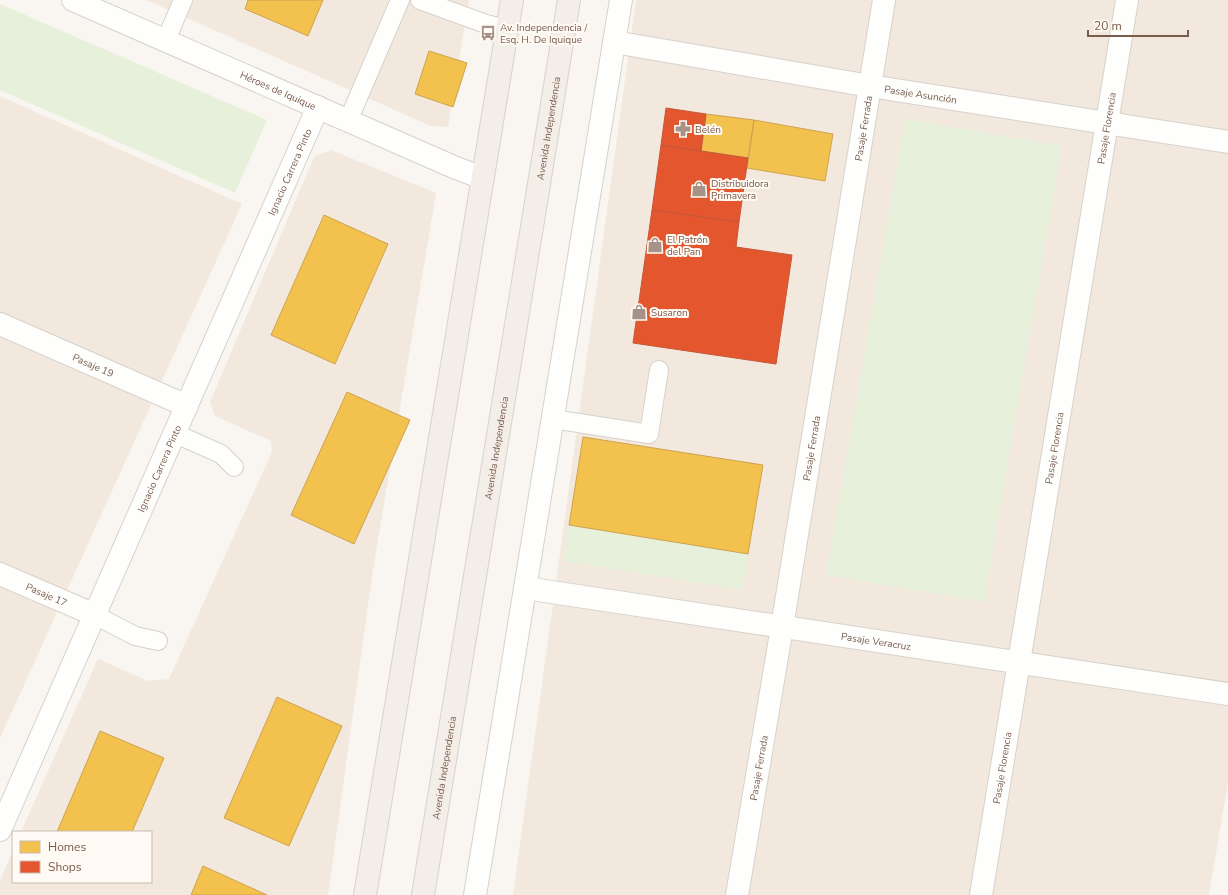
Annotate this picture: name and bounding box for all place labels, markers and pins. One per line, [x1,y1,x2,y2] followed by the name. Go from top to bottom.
[500,21,588,47] place label: Av. Independencia / Esq. H. De Iquique
[479,24,497,42] bus stop icon: Av. Independencia / Esq. H. De Iquique
[674,120,692,138] pharmacy icon: Belén
[695,123,721,137] place label: Belén
[711,177,769,203] place label: Distribuidora Primavera
[690,180,708,198] shop icon: Distribuidora Primavera
[667,233,708,259] place label: El Patrón del Pan
[646,236,664,254] shop icon: El Patrón del Pan
[630,303,648,321] shop icon: Susaron
[651,306,688,320] place label: Susaron

